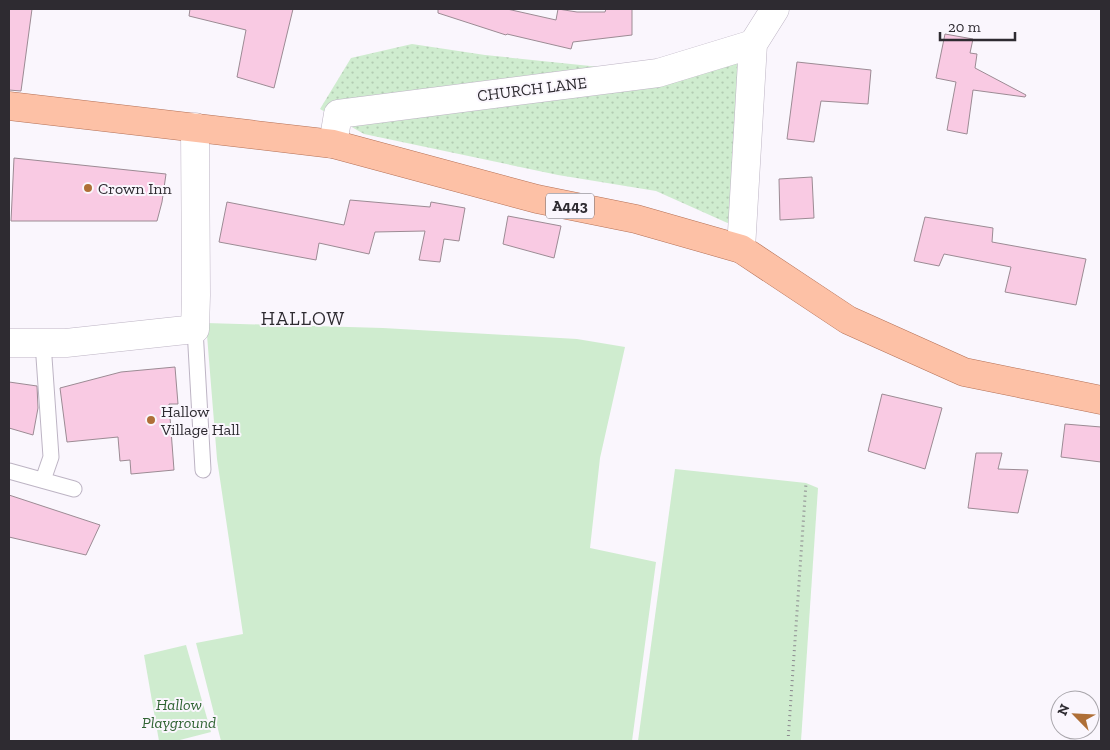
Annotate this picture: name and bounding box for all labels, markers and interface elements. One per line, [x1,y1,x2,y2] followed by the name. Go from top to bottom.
[940,10,1015,42] scale bar
[948,18,981,36] text: 20 m
[476,73,588,105] street label: CHURCH LANE
[98,179,172,198] place label: Crown Inn
[82,182,94,194] marker: Crown Inn
[546,194,594,218] road number: A443
[261,307,345,330] district label: HALLOW
[160,402,240,439] place label: Hallow Village Hall
[145,414,157,426] marker: Hallow Village Hall
[1050,690,1100,740] north arrow
[142,695,216,732] park label: Hallow Playground
[1054,701,1074,718] text: N

